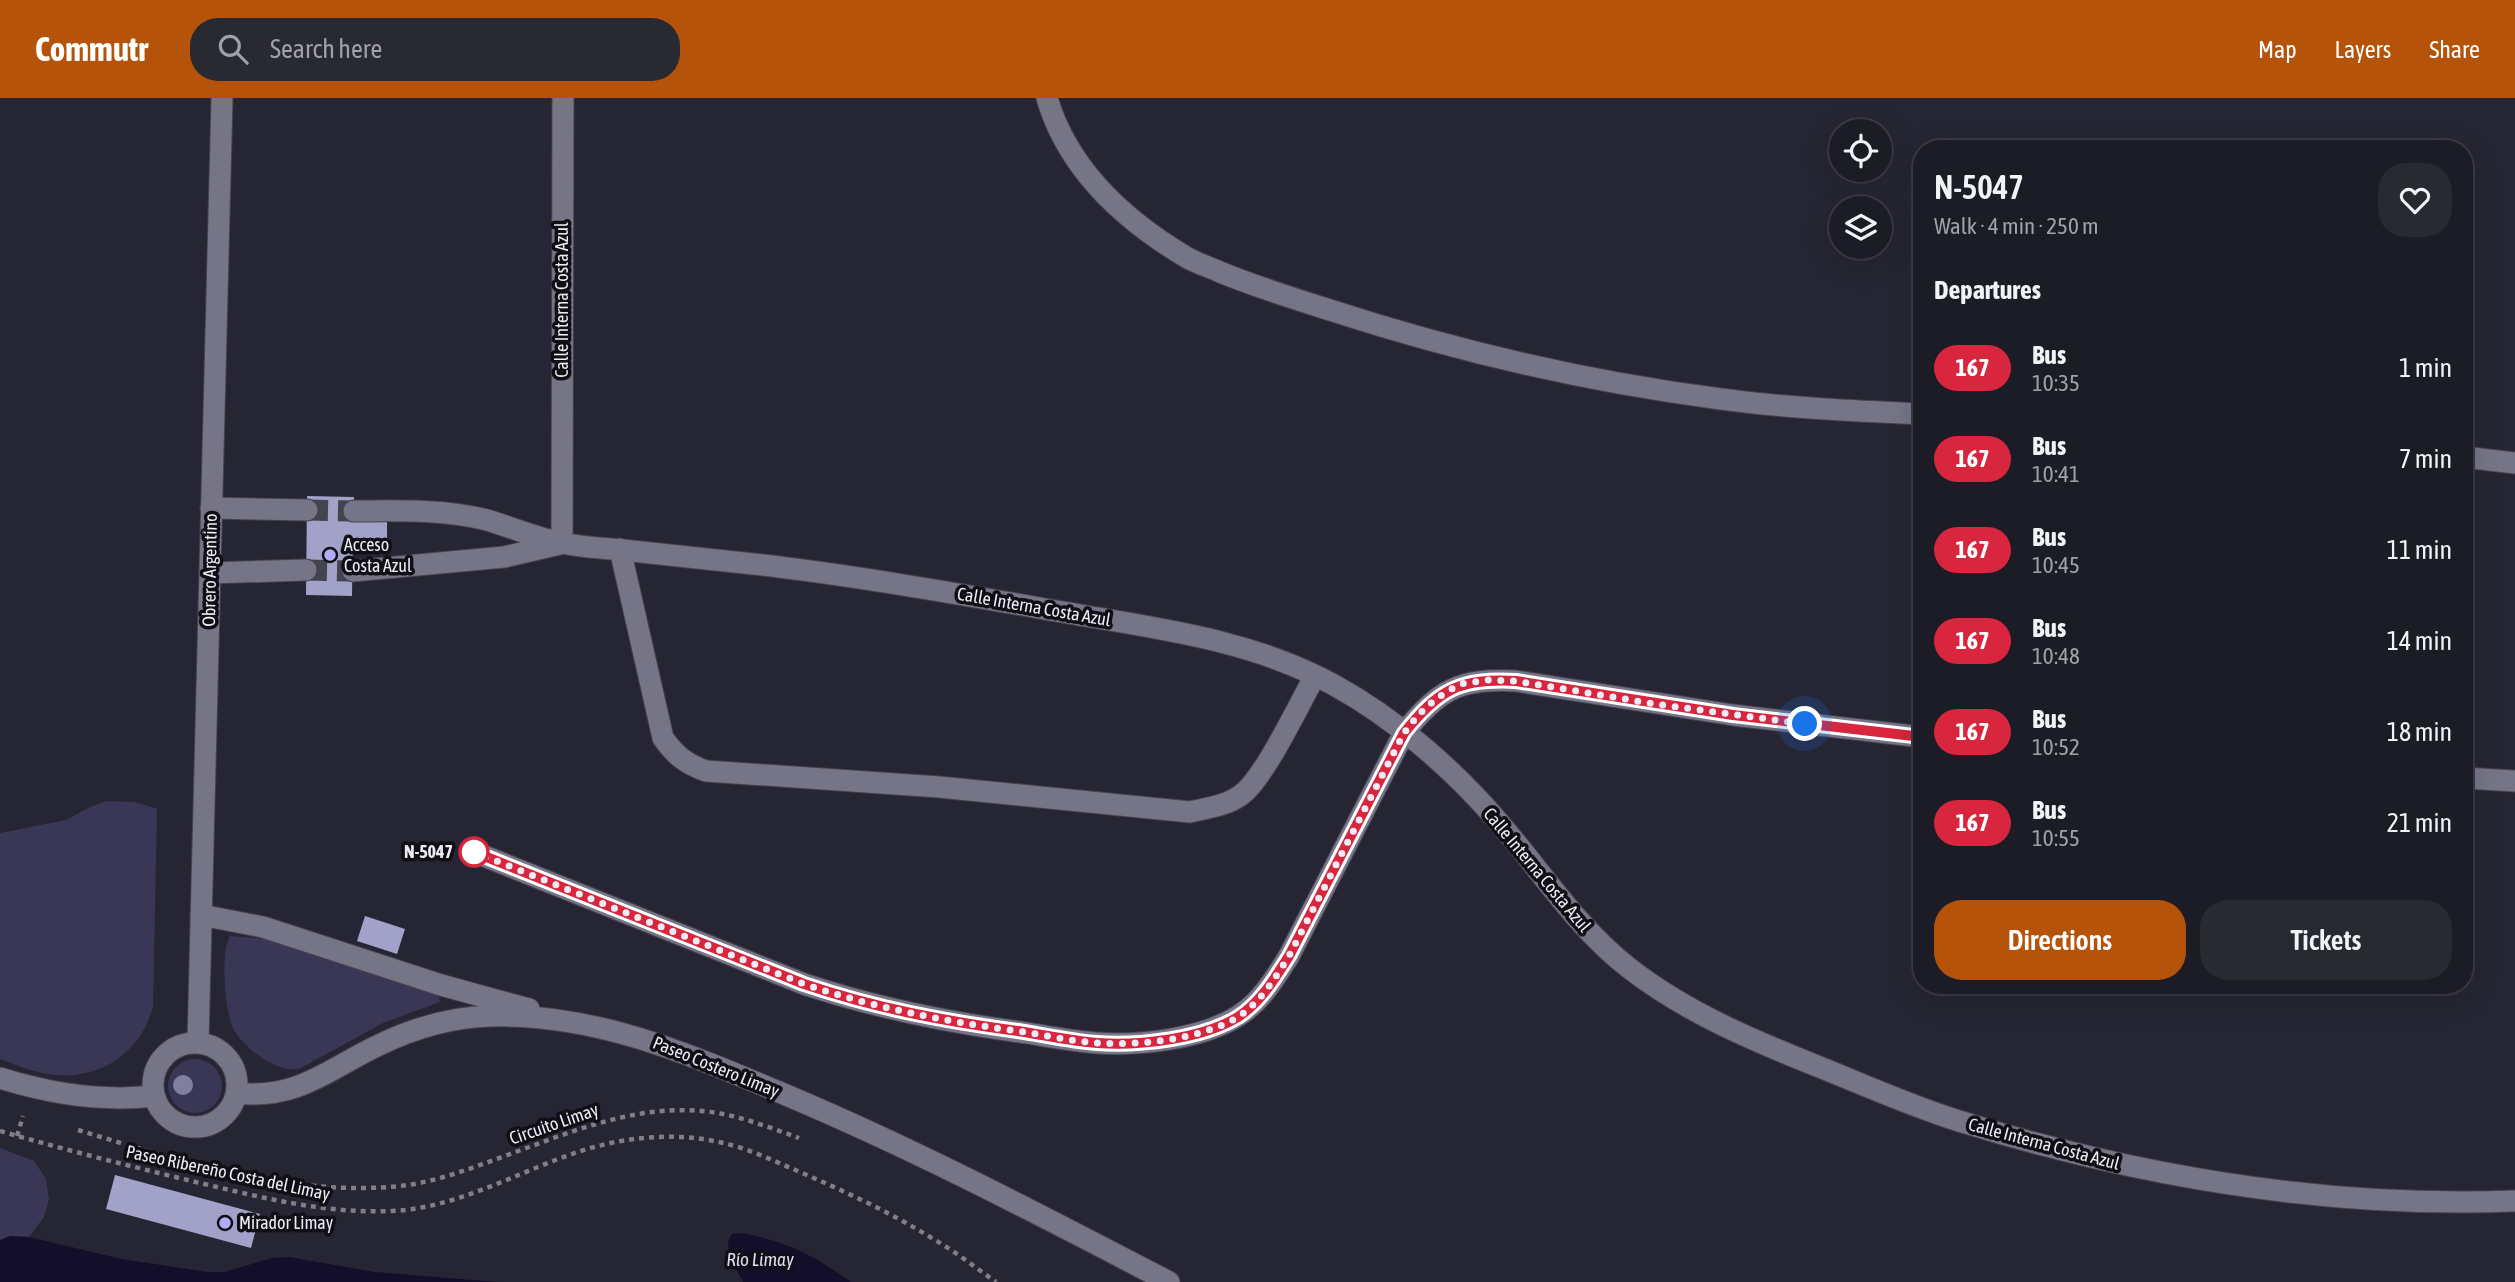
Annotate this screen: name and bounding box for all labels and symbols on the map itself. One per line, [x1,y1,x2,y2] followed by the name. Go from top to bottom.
[551,222,572,378] street label: Calle Interna Costa Azul
[198,513,221,627] street label: Obrero Argentino
[344,534,412,576] place label: Acceso Costa Azul
[322,547,338,563] marker: Acceso Costa Azul
[956,583,1113,630] street label: Calle Interna Costa Azul
[1787,706,1822,741] your location
[1479,803,1596,936] street label: Calle Interna Costa Azul
[459,837,489,867] marker: N-5047
[404,841,453,862] place label: N-5047
[650,1032,782,1101] street label: Paseo Costero Limay
[507,1098,601,1149] street label: Circuito Limay
[1966,1113,2122,1174] street label: Calle Interna Costa Azul
[124,1141,332,1204] street label: Paseo Ribereño Costa del Limay
[239,1212,333,1233] place label: Mirador Limay
[217,1215,233,1231] marker: Mirador Limay
[726,1248,794,1270] water label: Río Limay

